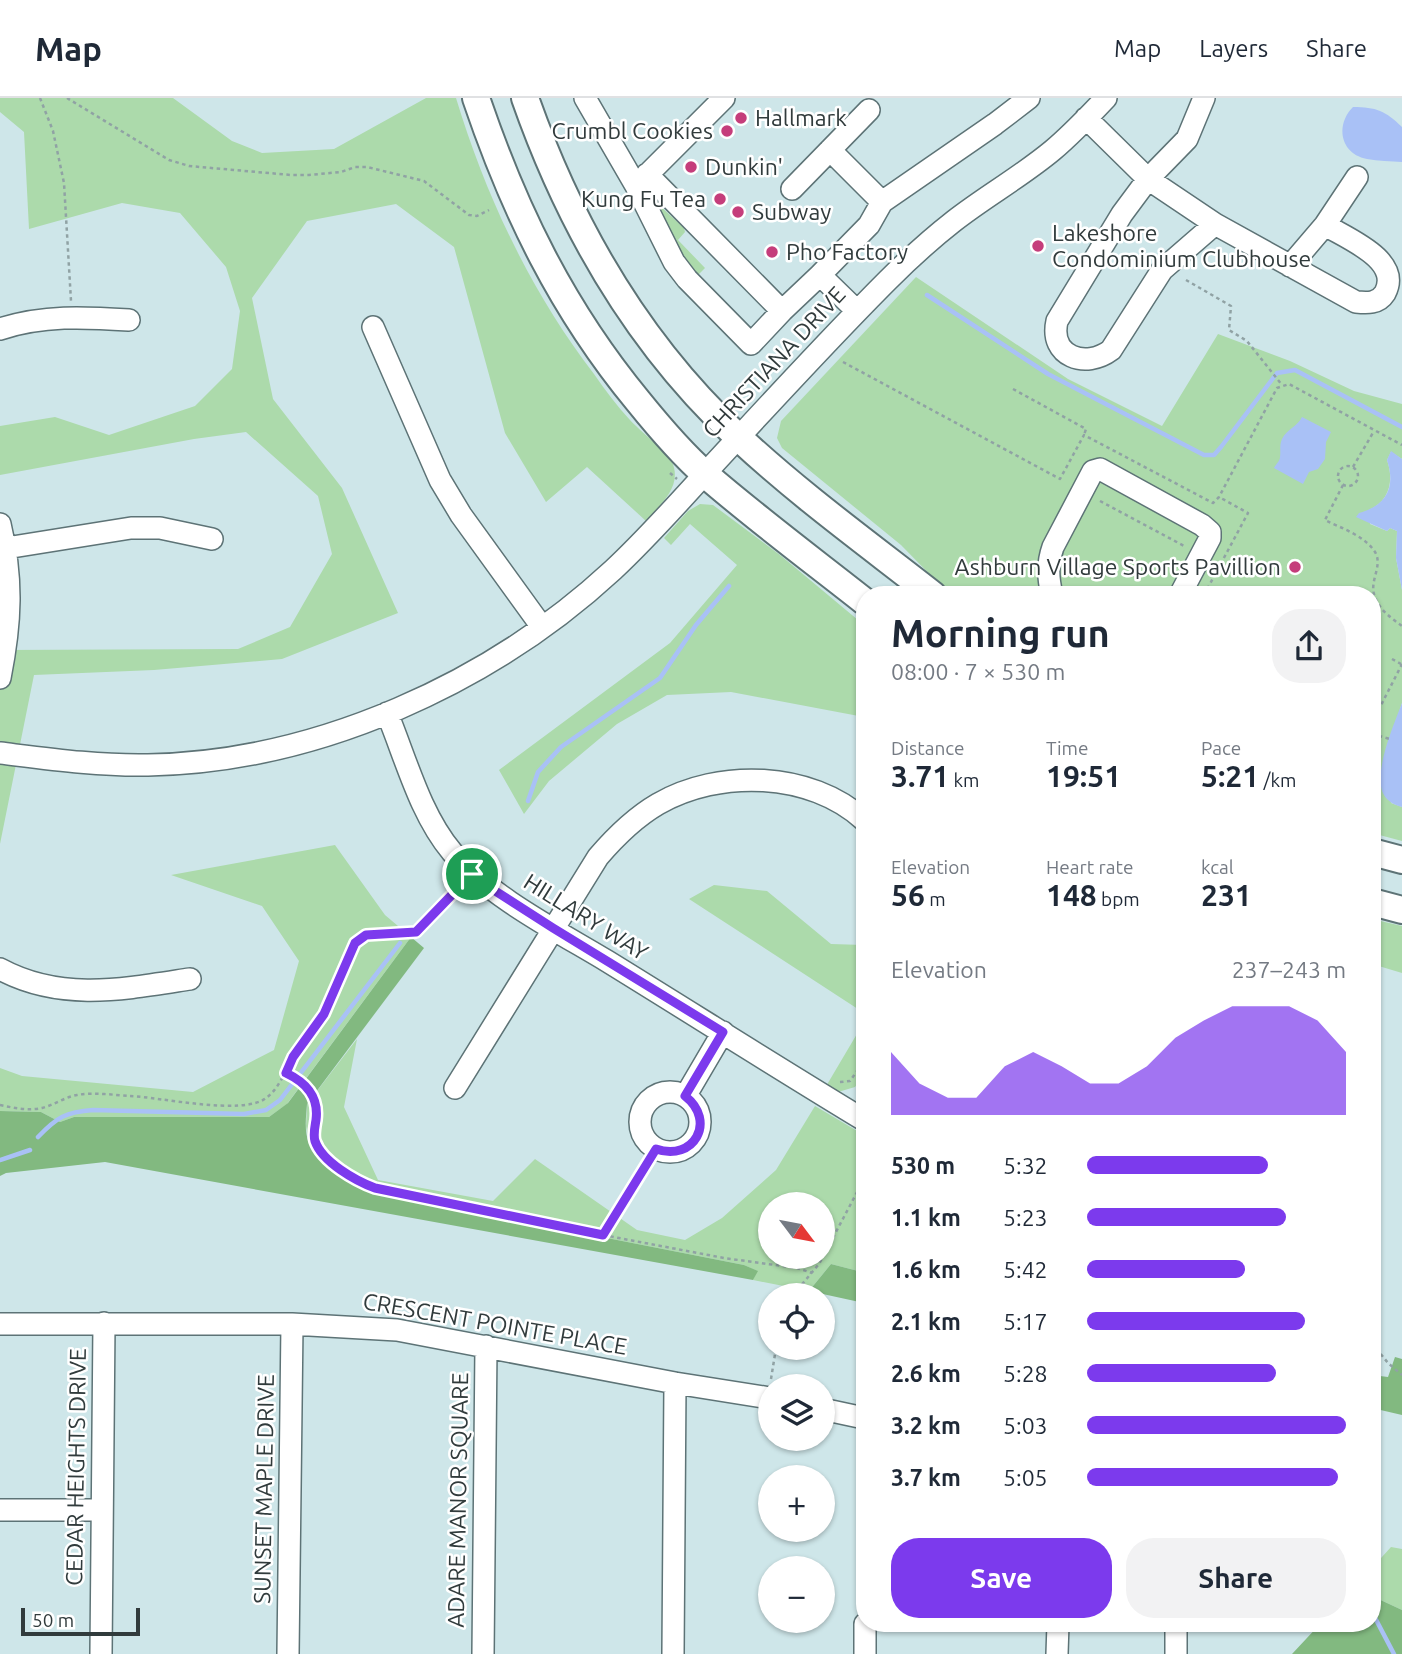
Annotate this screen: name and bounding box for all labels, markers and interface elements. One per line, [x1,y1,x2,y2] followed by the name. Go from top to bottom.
[35,30,102,67] text: Map
[1114,35,1161,62] text: Map
[1199,35,1268,62] text: Layers
[1306,35,1367,62] text: Share
[755,105,847,130] place label: Hallmark
[733,110,749,126] marker: Hallmark
[552,118,713,143] place label: Crumbl Cookies
[719,123,735,139] marker: Crumbl Cookies
[705,154,783,179] place label: Dunkin'
[683,159,699,175] marker: Dunkin'
[581,186,706,211] place label: Kung Fu Tea
[712,191,728,207] marker: Kung Fu Tea
[752,199,831,224] place label: Subway
[730,204,746,220] marker: Subway
[1052,220,1311,271] place label: Lakeshore Condominium Clubhouse
[1030,238,1046,254] marker: Lakeshore Condominium Clubhouse
[786,239,908,264] place label: Pho Factory
[764,244,780,260] marker: Pho Factory
[697,281,850,442] street label: CHRISTIANA DRIVE
[955,554,1281,579] place label: Ashburn Village Sports Pavillion
[1287,559,1303,575] marker: Ashburn Village Sports Pavillion
[1272,609,1346,683] button: share
[891,612,1110,654] text: Morning run
[891,659,1065,684] text: 08:00 · 7 × 530 m
[891,737,965,759] text: Distance
[1046,737,1088,759] text: Time
[1201,737,1241,759] text: Pace
[891,759,949,793] text: 3.71
[1046,759,1121,793] text: 19:51
[1201,759,1259,793] text: 5:21
[949,769,979,791] text: km
[1259,769,1297,791] text: /km
[442,844,502,904] pin
[453,855,491,893] icon: arrive
[891,856,970,878] text: Elevation
[1046,856,1133,878] text: Heart rate
[1201,856,1234,878] text: kcal
[520,869,653,965] street label: HILLARY WAY
[891,878,925,912] text: 56
[1046,878,1097,912] text: 148
[1201,878,1252,912] text: 231
[925,888,946,910] text: m
[1097,888,1140,910] text: bpm
[891,957,987,982] text: Elevation
[1232,957,1346,982] text: 237–243 m
[891,1153,955,1178] text: 530 m
[1003,1153,1048,1178] text: 5:32
[758,1192,835,1269] north arrow
[758,1192,835,1633] map controls
[891,1205,961,1230] text: 1.1 km
[1003,1205,1048,1230] text: 5:23
[891,1257,961,1282] text: 1.6 km
[1003,1257,1048,1282] text: 5:42
[758,1283,835,1360] button: locate
[361,1288,629,1359] street label: CRESCENT POINTE PLACE
[891,1309,961,1334] text: 2.1 km
[1003,1309,1048,1334] text: 5:17
[61,1348,90,1586] street label: CEDAR HEIGHTS DRIVE
[891,1361,961,1386] text: 2.6 km
[1003,1361,1048,1386] text: 5:28
[443,1372,472,1628] street label: ADARE MANOR SQUARE
[249,1374,278,1604] street label: SUNSET MAPLE DRIVE
[758,1374,835,1451] button: layers
[891,1413,961,1438] text: 3.2 km
[1003,1413,1048,1438] text: 5:03
[758,1465,835,1542] button: +
[891,1465,961,1490] text: 3.7 km
[1003,1465,1048,1490] text: 5:05
[891,1538,1112,1618] button: Save
[1126,1538,1346,1618] button: Share
[758,1556,835,1633] button: −
[21,1605,140,1637] scale bar
[32,1609,74,1631] text: 50 m

